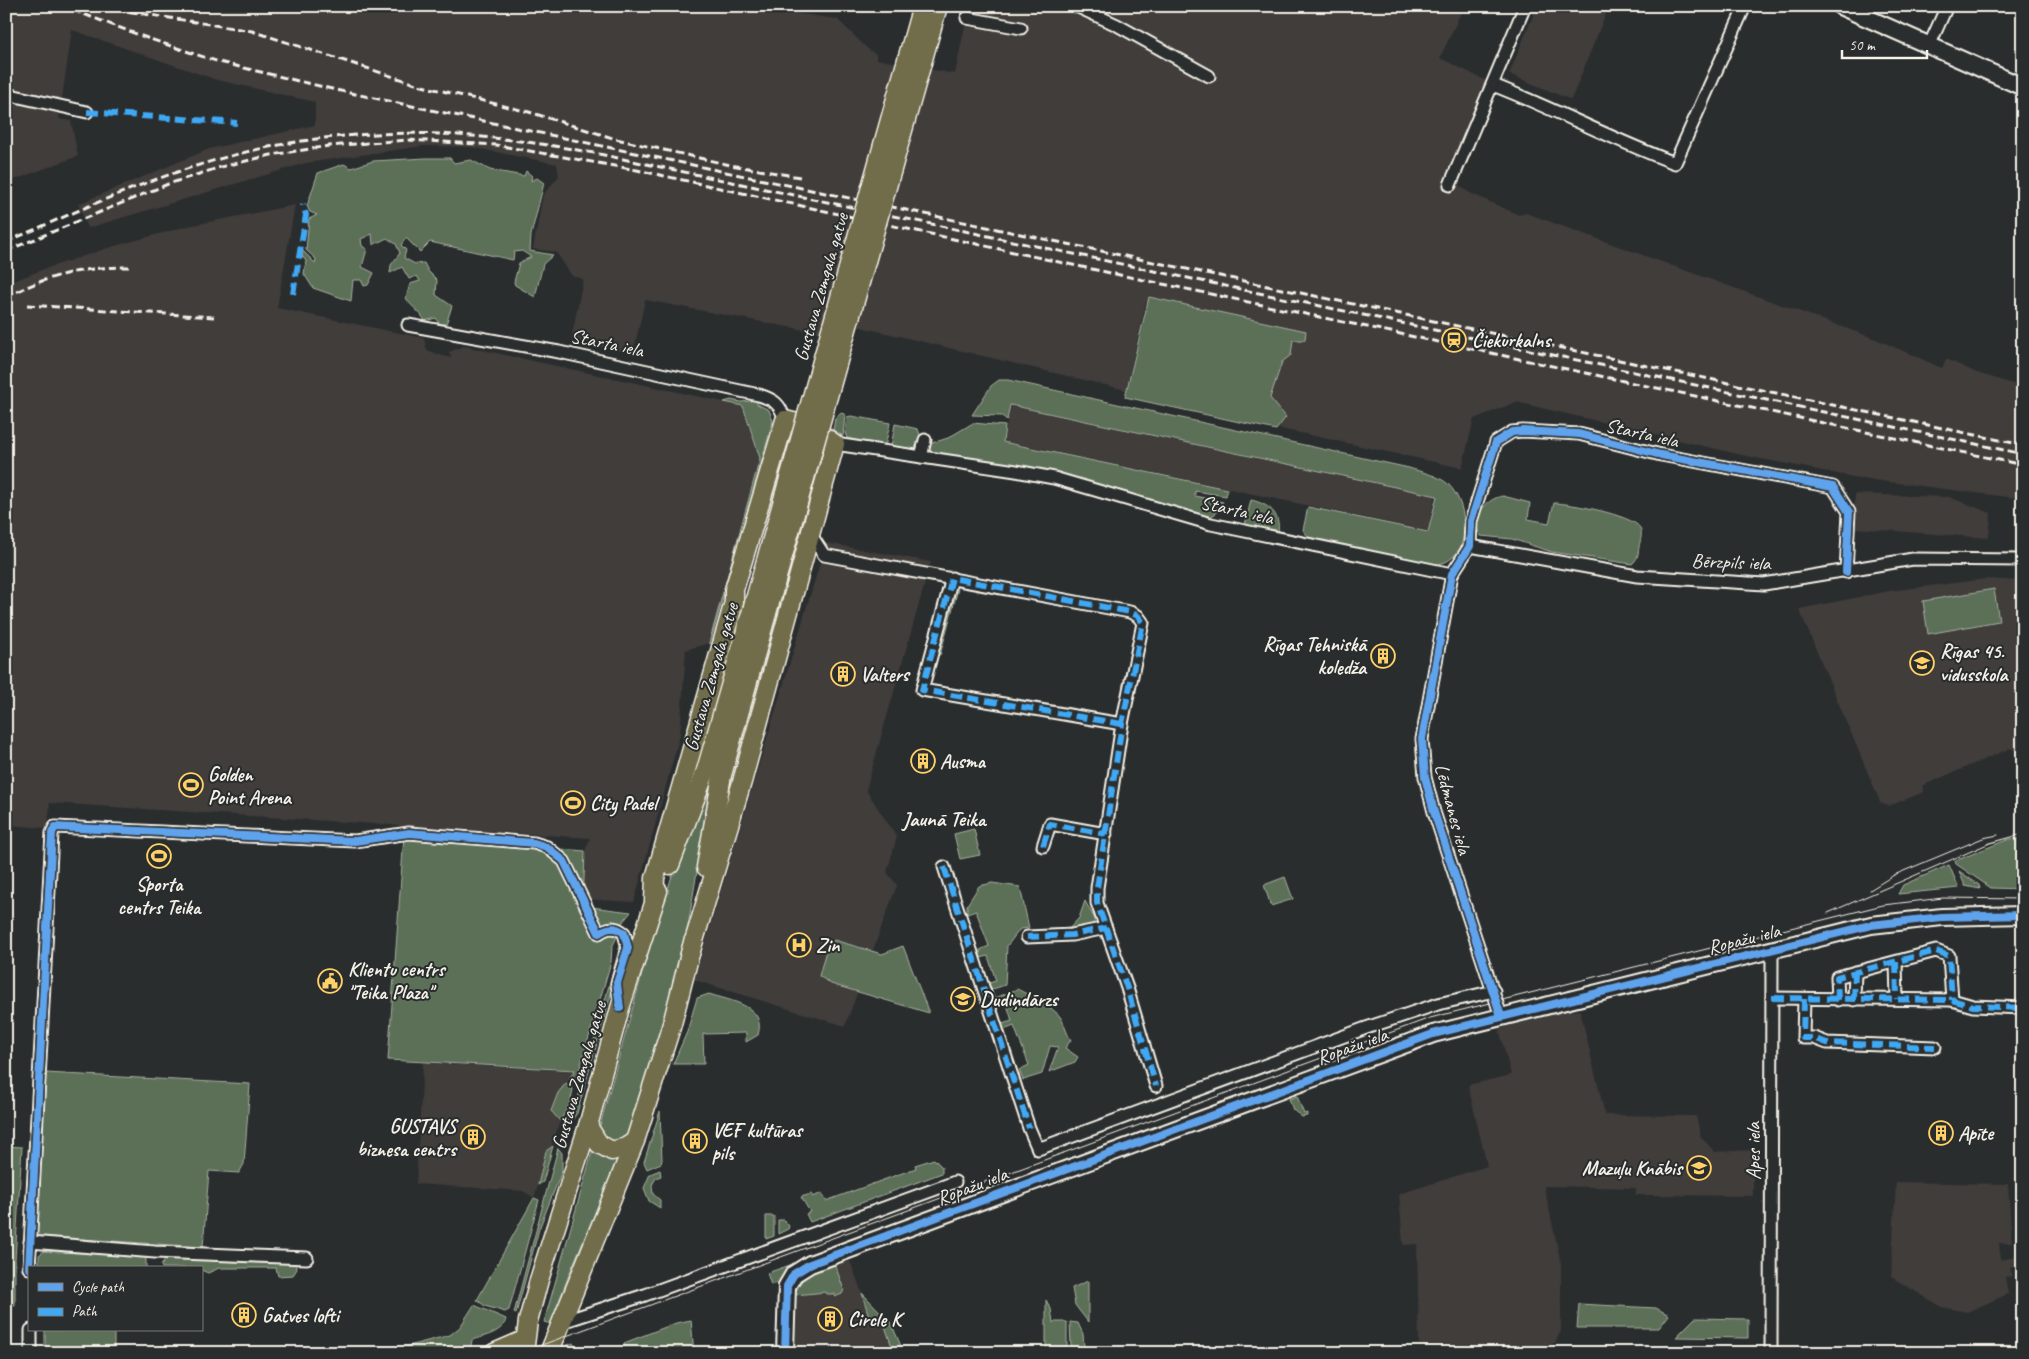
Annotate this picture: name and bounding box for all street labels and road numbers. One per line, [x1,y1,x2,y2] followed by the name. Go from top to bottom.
[788,209,854,364] street label: Gustava Zemgala gatve
[568,323,648,363] street label: Starta iela
[1603,412,1683,454] street label: Starta iela
[1198,489,1278,531] street label: Starta iela
[1691,548,1772,576] street label: Bērzpils iela
[678,599,744,754] street label: Gustava Zemgala gatve
[1429,761,1478,859] street label: Lēdmanes iela
[1705,918,1784,960] street label: Ropažu iela
[546,997,612,1152] street label: Gustava Zemgala gatve
[1313,1021,1392,1070] street label: Ropažu iela
[1741,1121,1766,1180] street label: Apes iela
[933,1161,1012,1211] street label: Ropažu iela

